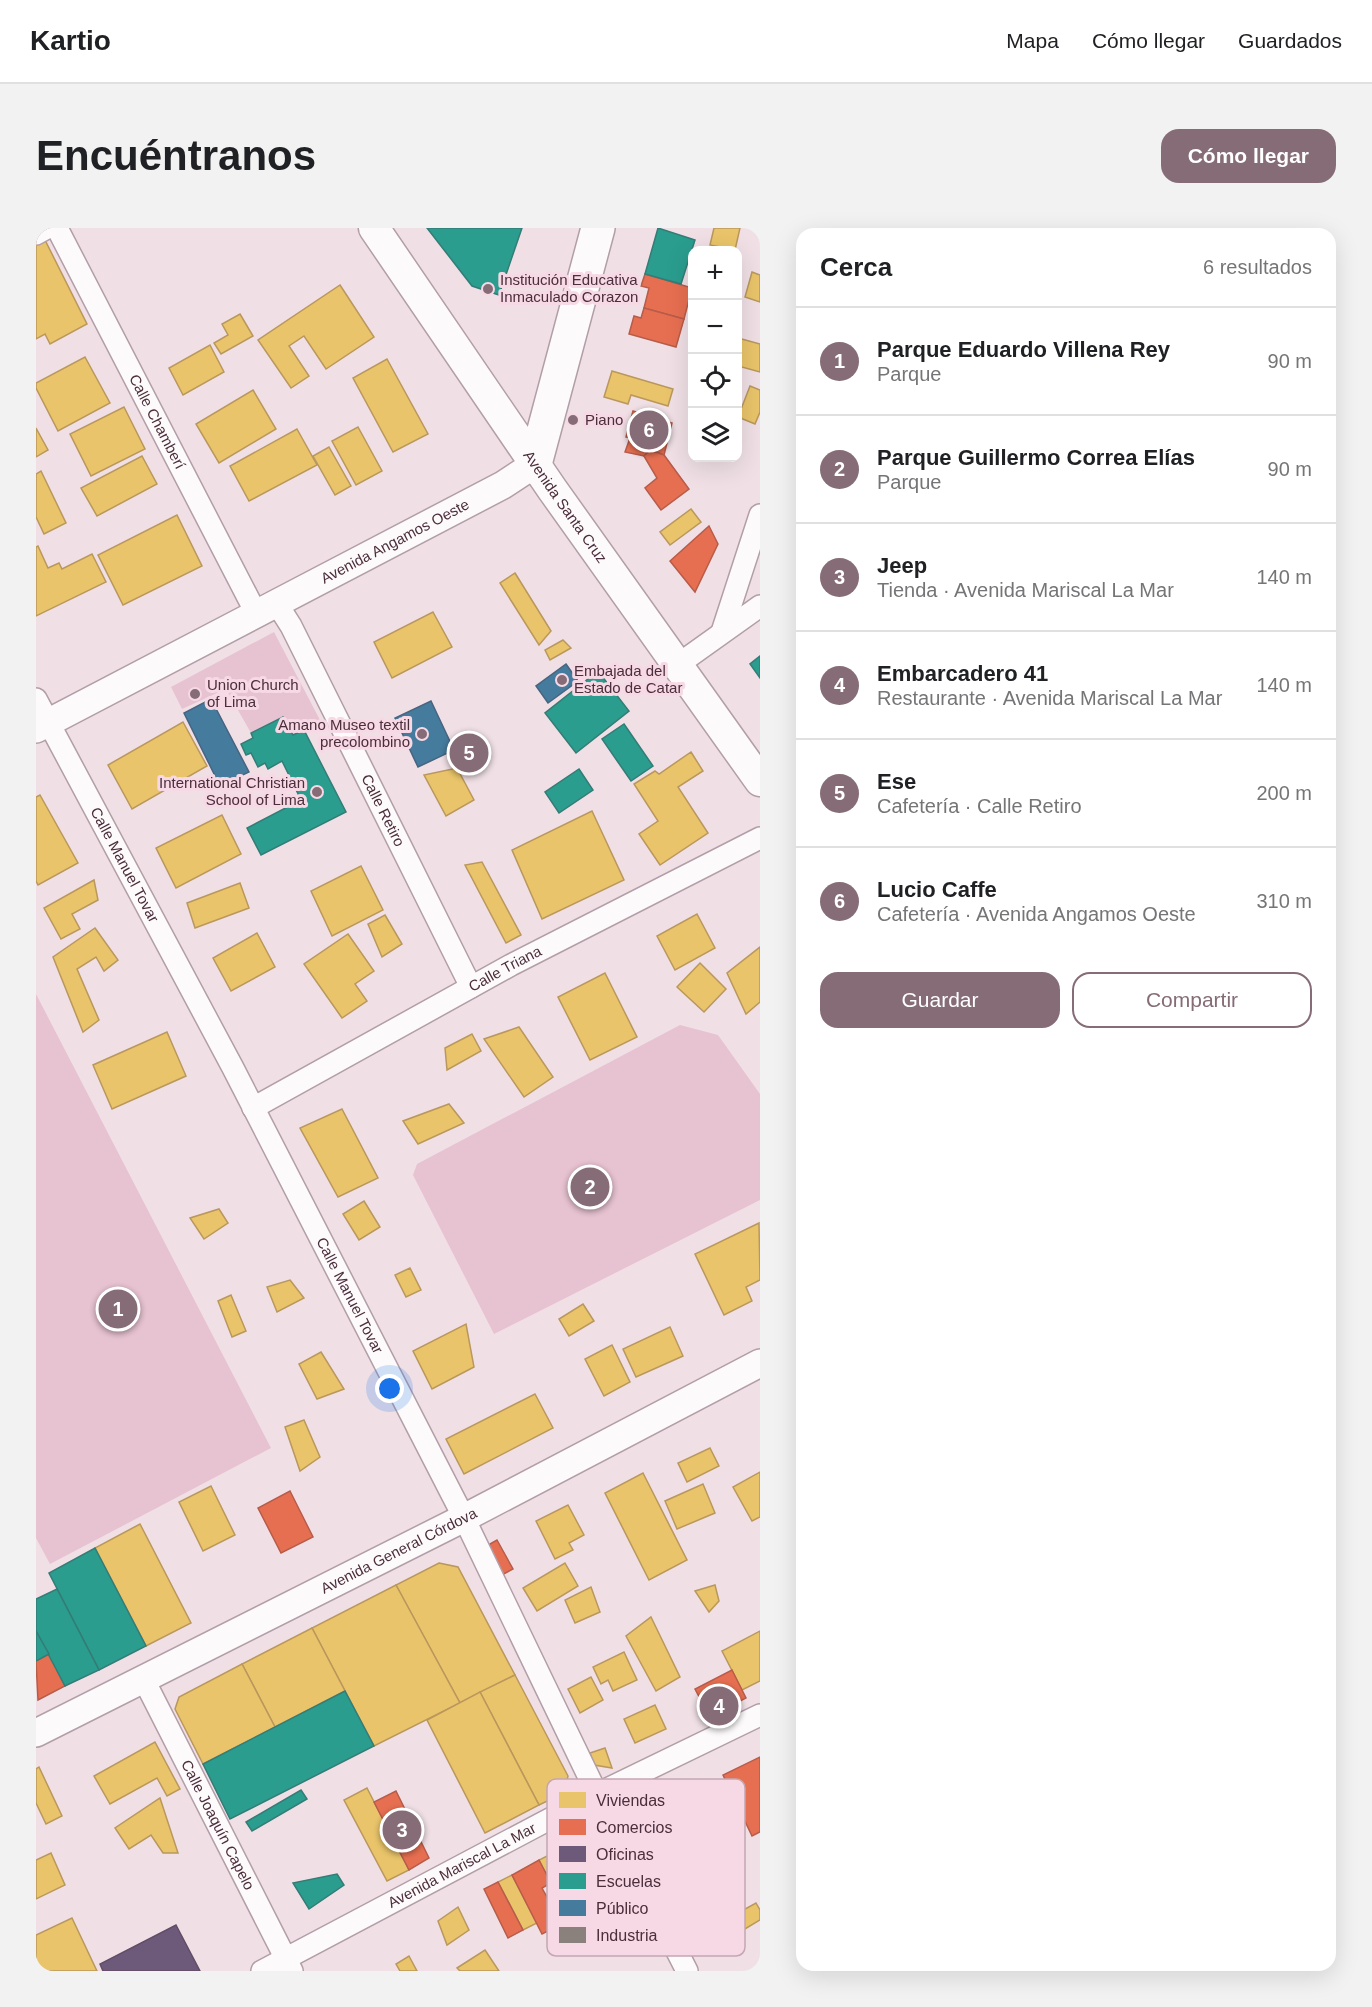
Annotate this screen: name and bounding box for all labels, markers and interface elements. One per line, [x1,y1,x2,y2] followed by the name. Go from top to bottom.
[30,25,111,56] text: Kartio
[1006,29,1059,52] text: Mapa
[1092,29,1205,52] text: Cómo llegar
[1238,29,1342,52] text: Guardados
[1161,129,1336,183] button: Cómo llegar
[36,132,316,179] text: Encuéntranos
[688,246,742,462] map controls
[688,246,742,300] button: +
[820,252,892,282] text: Cerca
[1203,256,1312,278] text: 6 resultados
[500,271,638,305] place label: Institución Educativa Inmaculado Corazon
[481,282,495,296] marker: Institución Educativa Inmaculado Corazon
[688,300,742,354] button: −
[877,337,1170,362] text: Parque Eduardo Villena Rey
[834,350,845,372] text: 1
[1268,350,1312,372] text: 90 m
[688,354,742,408] button: locate
[877,363,942,385] text: Parque
[126,371,189,472] street label: Calle Chamberí
[630,408,668,452] pin: 6
[688,408,742,462] button: layers
[585,411,623,428] place label: Piano
[566,413,580,427] marker: Piano
[877,445,1195,470] text: Parque Guillermo Correa Elías
[520,447,611,566] street label: Avenida Santa Cruz
[834,458,845,480] text: 2
[1268,458,1312,480] text: 90 m
[877,471,942,493] text: Parque
[318,495,472,587] street label: Avenida Angamos Oeste
[877,553,927,578] text: Jeep
[834,566,845,588] text: 3
[1256,566,1312,588] text: 140 m
[877,579,1174,601] text: Tienda · Avenida Mariscal La Mar
[877,661,1048,686] text: Embarcadero 41
[574,662,682,696] place label: Embajada del Estado de Catar
[555,673,569,687] marker: Embajada del Estado de Catar
[834,674,845,696] text: 4
[1256,674,1312,696] text: 140 m
[207,676,299,710] place label: Union Church of Lima
[188,687,202,701] marker: Union Church of Lima
[877,687,1222,709] text: Restaurante · Avenida Mariscal La Mar
[278,716,410,750] place label: Amano Museo textil precolombino
[415,727,429,741] marker: Amano Museo textil precolombino
[450,730,488,776] pin: 5
[877,769,916,794] text: Ese
[358,771,408,849] street label: Calle Retiro
[159,774,306,808] place label: International Christian School of Lima
[834,782,845,804] text: 5
[1256,782,1312,804] text: 200 m
[310,785,324,799] marker: International Christian School of Lima
[877,795,1082,817] text: Cafetería · Calle Retiro
[87,804,163,925] street label: Calle Manuel Tovar
[877,877,997,902] text: Lucio Caffe
[834,890,845,912] text: 6
[1256,890,1312,912] text: 310 m
[877,903,1196,925] text: Cafetería · Avenida Angamos Oeste
[465,942,545,995] street label: Calle Triana
[820,972,1060,1028] button: Guardar
[1072,972,1312,1028] button: Compartir
[570,1164,610,1210] pin: 2
[313,1234,387,1356] street label: Calle Manuel Tovar
[98,1286,137,1332] pin: 1
[375,1374,404,1403] your location
[318,1504,480,1597] street label: Avenida General Córdova
[700,1684,738,1728] pin: 4
[178,1757,258,1893] street label: Calle Joaquín Capelo
[547,1779,745,1956] legend
[596,1792,665,1809] text: Viviendas
[382,1808,422,1852] pin: 3
[385,1819,538,1911] street label: Avenida Mariscal La Mar
[596,1819,672,1836] text: Comercios
[596,1846,654,1863] text: Oficinas
[596,1873,661,1890] text: Escuelas
[596,1900,649,1917] text: Público
[596,1927,657,1944] text: Industria

